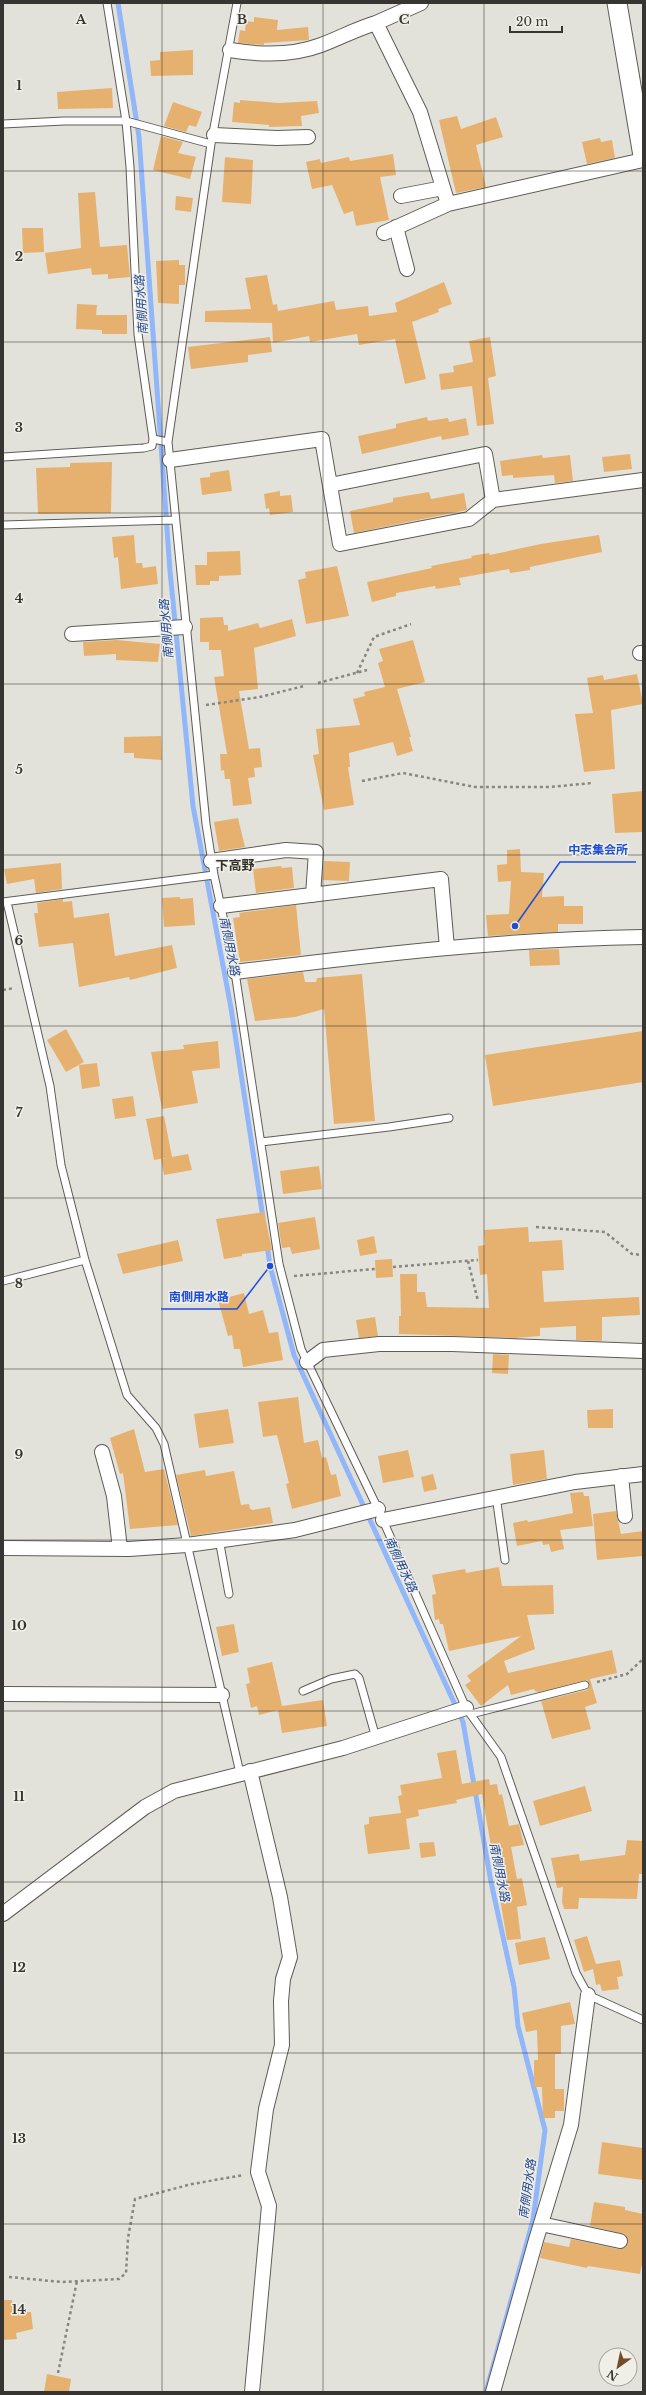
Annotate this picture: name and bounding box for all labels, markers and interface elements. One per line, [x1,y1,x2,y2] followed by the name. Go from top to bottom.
[510,8,562,34] scale bar
[75,11,87,28] text: A
[237,11,247,28] text: B
[399,11,410,28] text: C
[516,14,548,29] text: 20 m
[16,77,22,94] text: 1
[15,248,23,265] text: 2
[131,274,151,335] water label: 南側用水路
[15,419,23,436] text: 3
[15,590,24,607] text: 4
[156,597,176,660] water label: 南側用水路
[15,761,23,778] text: 5
[560,838,636,862] callout: 中志集会所
[568,842,628,857] text: 中志集会所
[215,857,255,874] district label: 下高野
[217,915,243,978] water label: 南側用水路
[15,932,24,949] text: 6
[16,1104,23,1121] text: 7
[15,1275,23,1292] text: 8
[161,1285,237,1309] callout: 南側用水路
[169,1289,229,1304] text: 南側用水路
[15,1446,24,1463] text: 9
[382,1534,421,1595] water label: 南側用水路
[11,1617,27,1634] text: 10
[13,1788,25,1805] text: 11
[487,1841,513,1904] water label: 南側用水路
[12,1959,26,1976] text: 12
[12,2130,26,2147] text: 13
[515,2157,539,2220] water label: 南側用水路
[12,2301,27,2318] text: 14
[598,2347,638,2387] north arrow
[604,2366,621,2384] text: N

